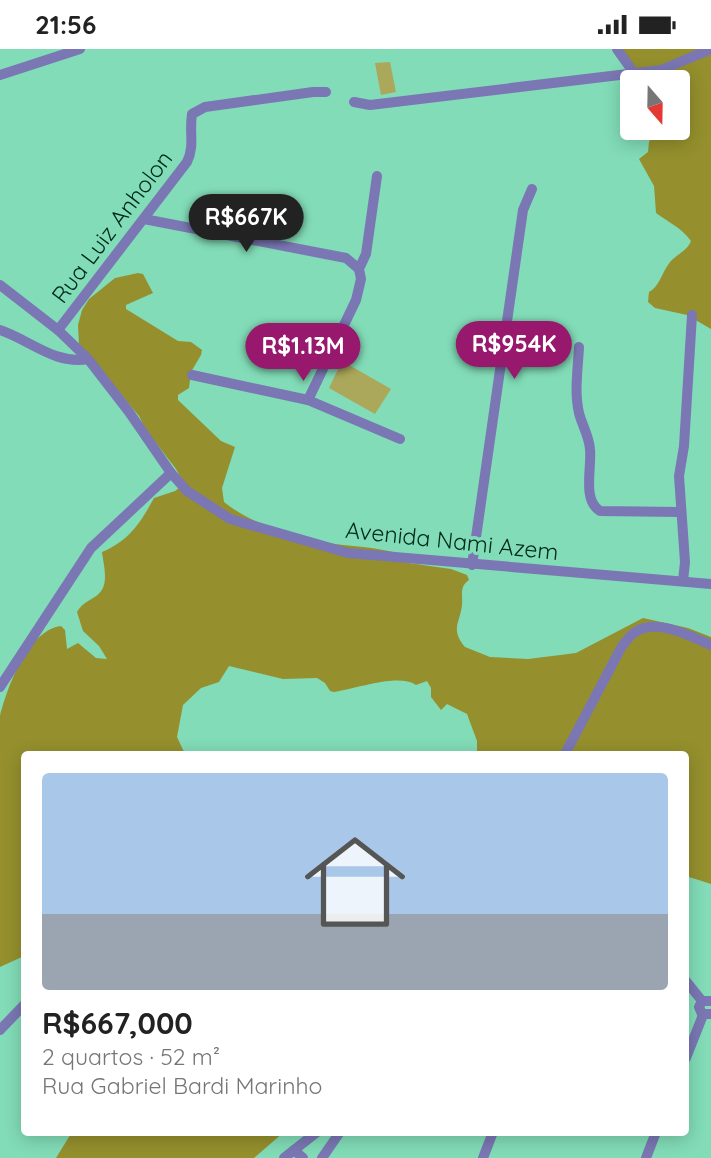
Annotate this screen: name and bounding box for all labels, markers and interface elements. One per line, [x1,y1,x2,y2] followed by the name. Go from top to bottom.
[35,8,96,41] text: 21:56
[620,70,690,140] north arrow
[620,70,690,140] map controls
[45,145,178,309] street label: Rua Luiz Anholon
[189,195,303,254] pin: R$667K
[205,202,287,231] text: R$667K
[457,321,571,381] pin: R$954K
[238,323,368,383] pin: R$1.13M
[472,329,556,358] text: R$954K
[261,331,345,360] text: R$1.13M
[344,515,560,566] street label: Avenida Nami Azem
[292,819,418,945] icon: home
[42,1004,193,1042] text: R$667,000
[42,1042,220,1071] text: 2 quartos · 52 m²
[42,1071,322,1100] text: Rua Gabriel Bardi Marinho

